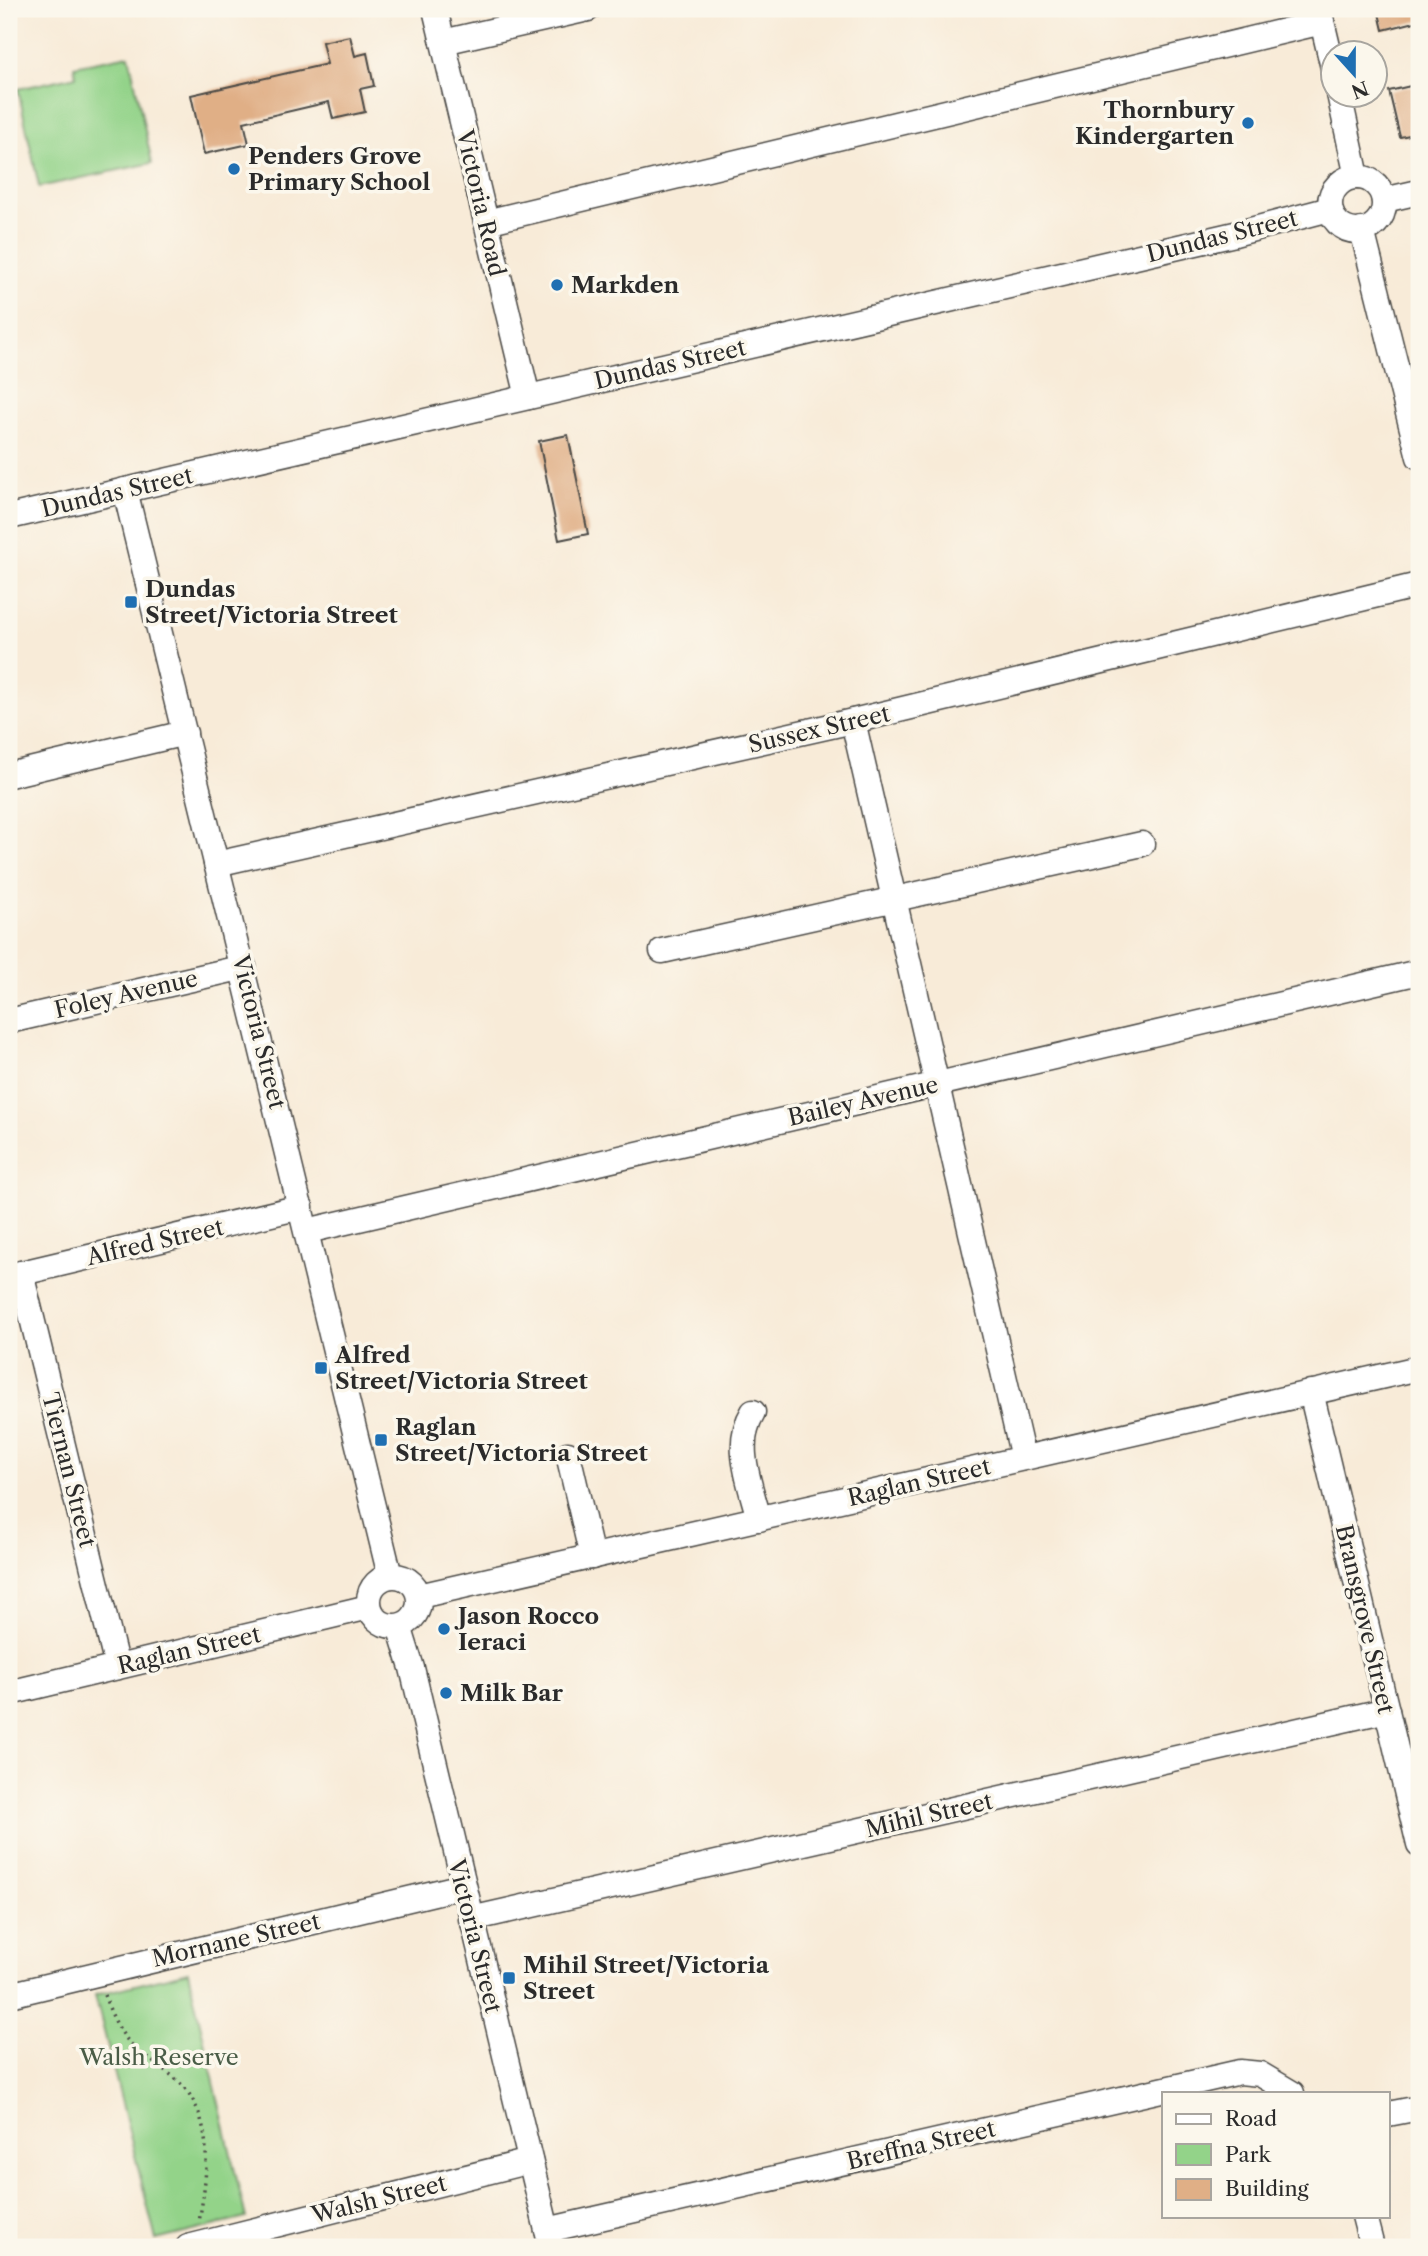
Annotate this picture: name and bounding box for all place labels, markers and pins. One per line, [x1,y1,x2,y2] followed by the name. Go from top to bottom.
[1075,96,1235,150] place label: Thornbury Kindergarten
[1240,115,1256,131] marker: Thornbury Kindergarten
[248,142,430,196] place label: Penders Grove Primary School
[226,161,242,177] marker: Penders Grove Primary School
[571,271,679,299] place label: Markden
[549,277,565,293] marker: Markden
[145,575,398,629] place label: Dundas Street/Victoria Street
[123,594,139,610] marker: Dundas Street/Victoria Street
[334,1341,588,1395] place label: Alfred Street/Victoria Street
[313,1360,329,1376] marker: Alfred Street/Victoria Street
[395,1413,648,1467] place label: Raglan Street/Victoria Street
[373,1432,389,1448] marker: Raglan Street/Victoria Street
[454,1602,599,1656] place label: Jason Rocco Ieraci
[436,1621,452,1637] marker: Jason Rocco Ieraci
[460,1679,564,1707] place label: Milk Bar
[438,1685,454,1701] marker: Milk Bar
[523,1951,770,2005] place label: Mihil Street/Victoria Street
[501,1970,517,1986] marker: Mihil Street/Victoria Street

